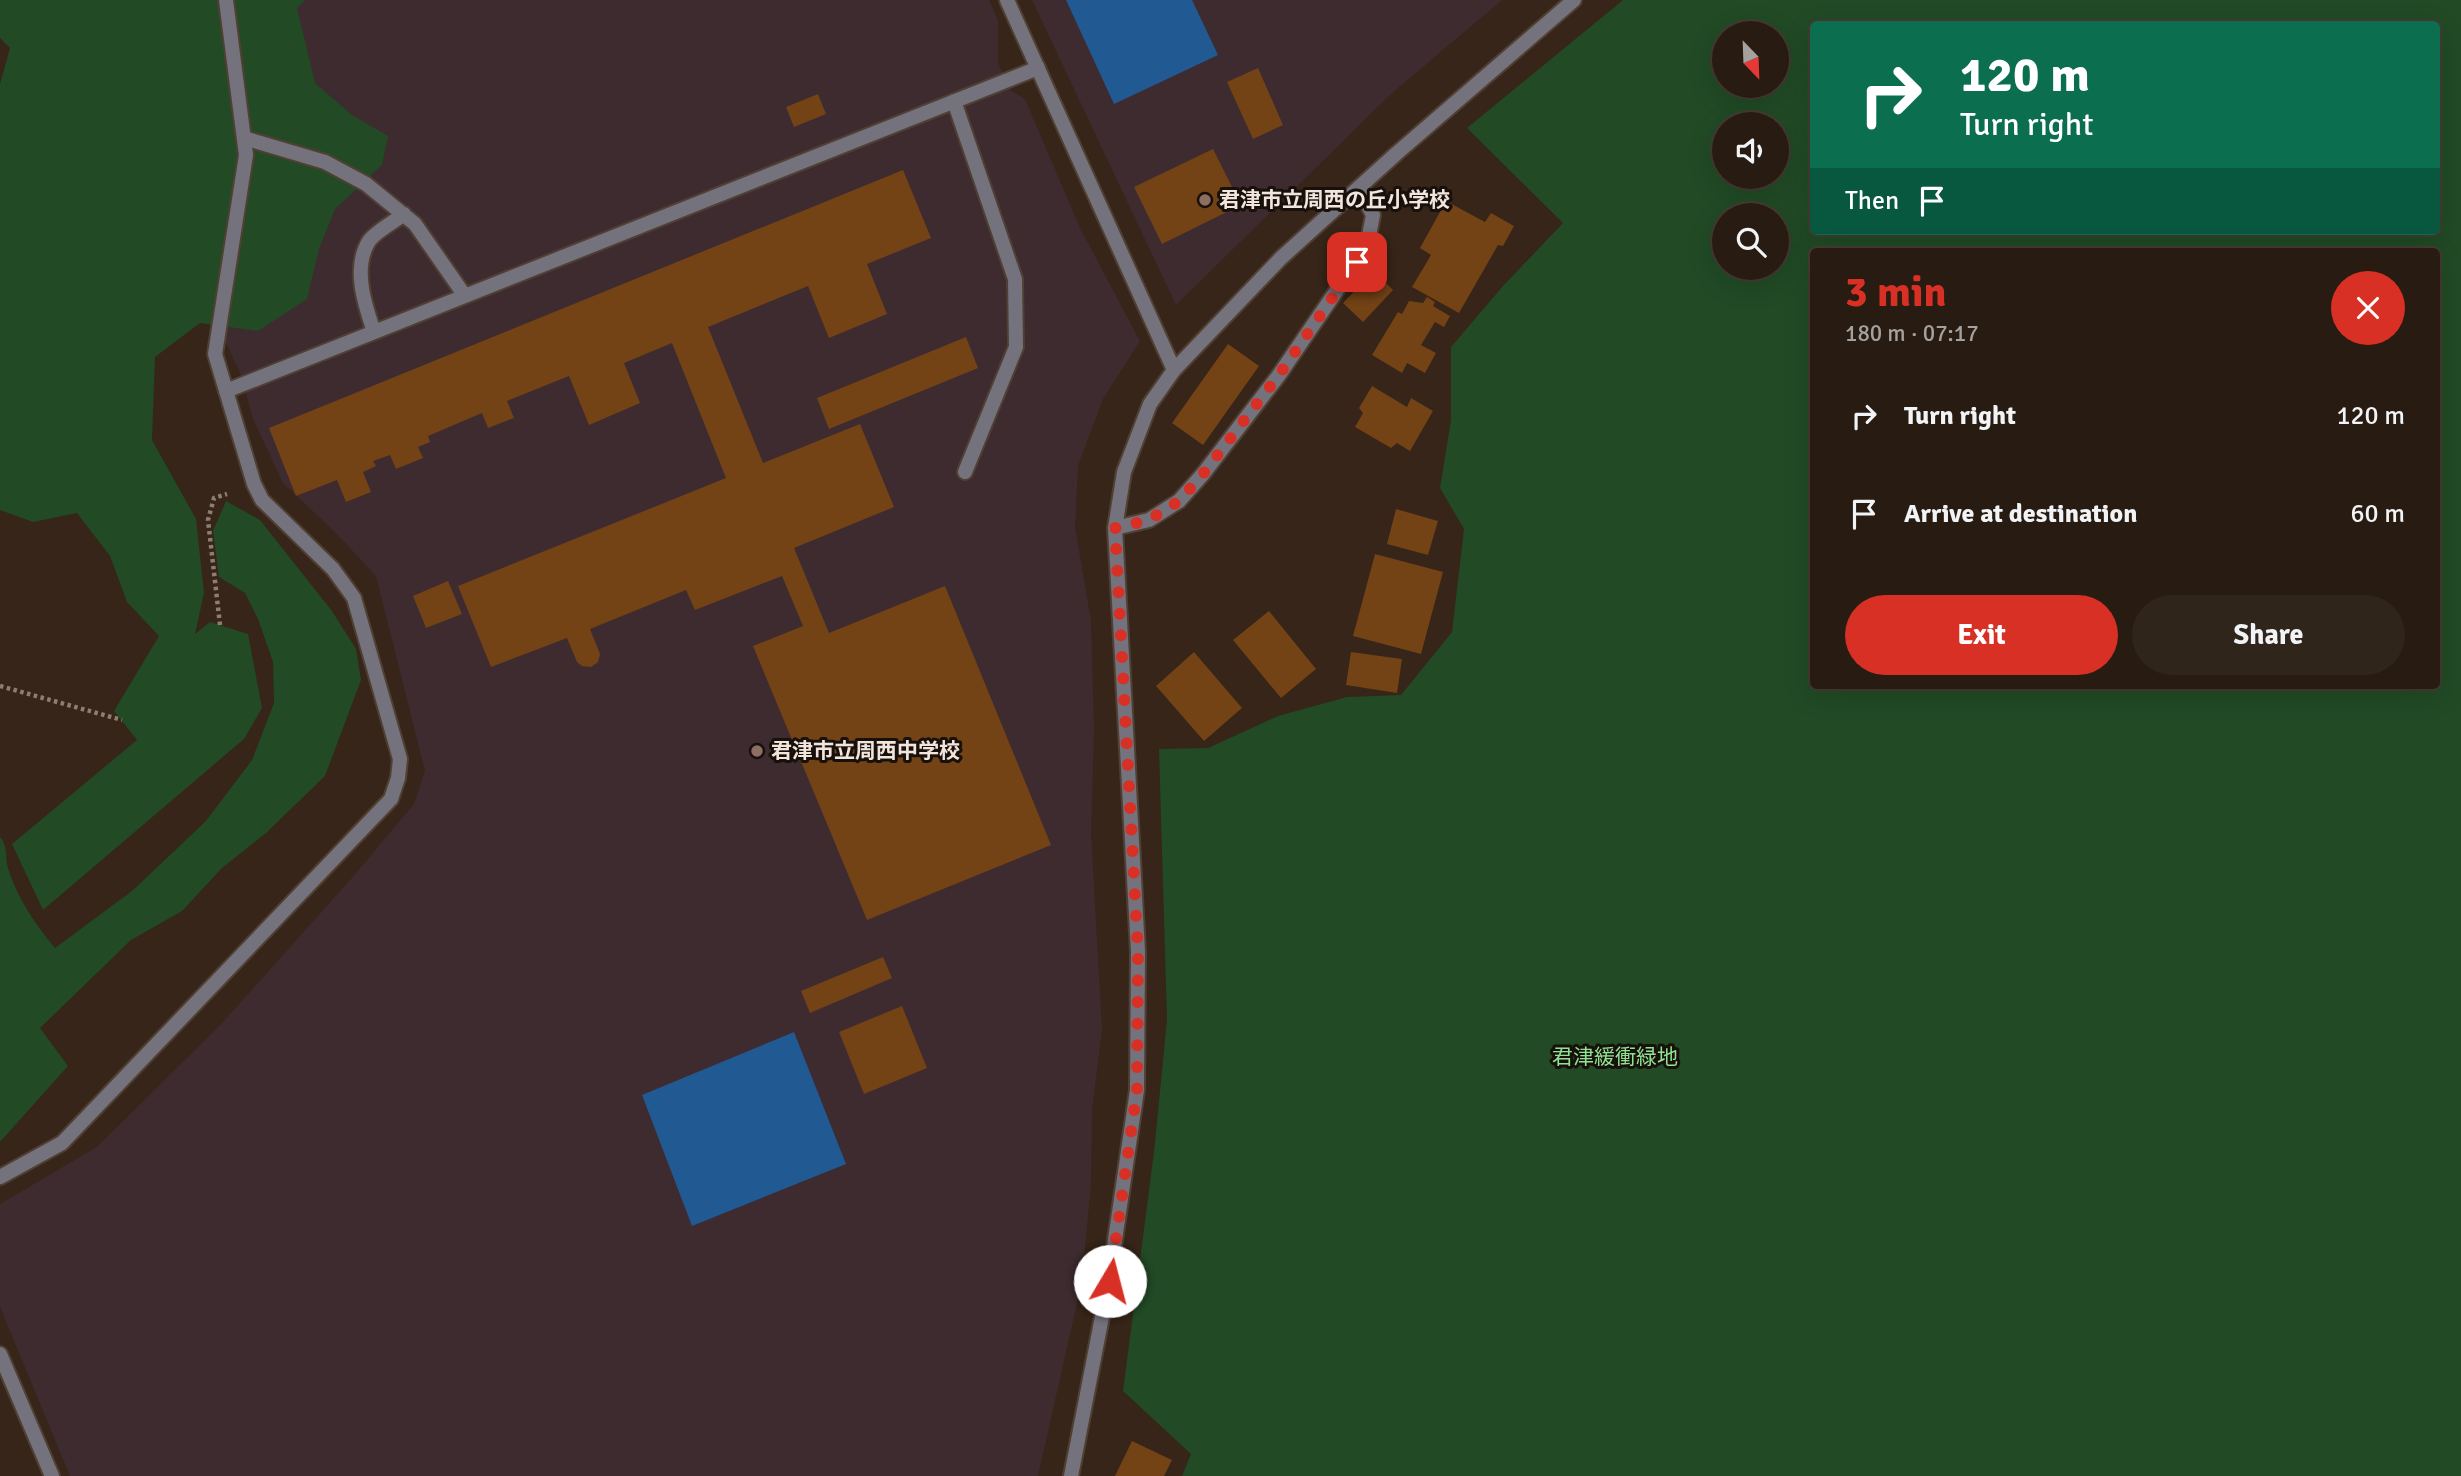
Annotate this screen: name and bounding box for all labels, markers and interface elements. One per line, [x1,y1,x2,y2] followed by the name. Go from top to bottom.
[1712,21,1788,98] north arrow
[1712,21,1789,280] map controls
[1960,45,2090,105] text: 120 m
[1845,49,1936,140] icon: right
[1960,105,2093,144] text: Turn right
[1712,112,1789,189] button: sound
[1913,182,1951,220] icon: arrive
[1845,185,1899,217] text: Then
[1219,187,1450,213] place label: 君津市立周西の丘小学校
[1197,192,1213,208] marker: 君津市立周西の丘小学校
[1712,203,1789,280] button: search
[1327,232,1387,292] pin
[1338,243,1376,281] icon: arrive
[1845,267,1946,318] text: 3 min
[2331,271,2405,345] button: close
[1845,319,1979,348] text: 180 m · 07:17
[1845,397,1883,435] icon: right
[1904,400,2016,432] text: Turn right
[2336,400,2405,432] text: 120 m
[1845,495,1883,533] icon: arrive
[1904,498,2137,530] text: Arrive at destination
[2350,498,2405,530] text: 60 m
[1845,595,2118,675] button: Exit
[2132,595,2405,675] button: Share
[771,738,960,764] place label: 君津市立周西中学校
[749,743,765,759] marker: 君津市立周西中学校
[1552,1044,1678,1070] park label: 君津緩衝緑地
[1073,1244,1147,1318] position arrow

